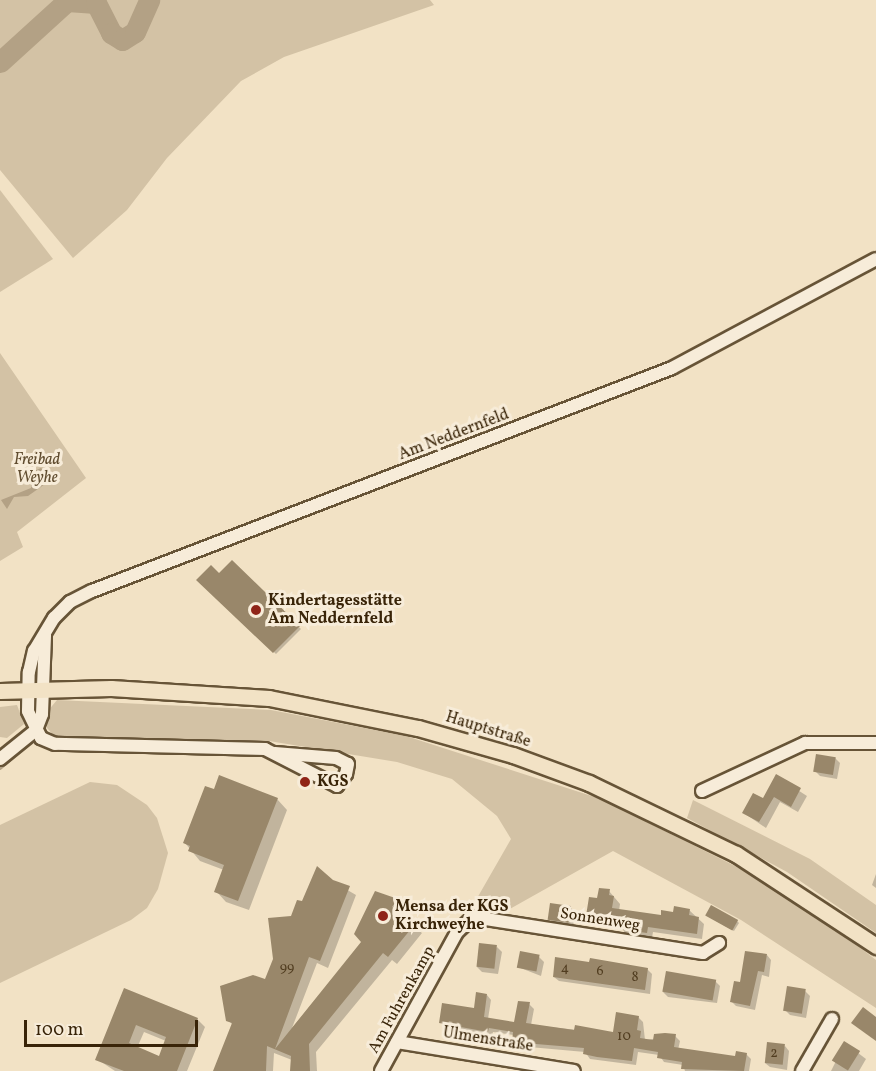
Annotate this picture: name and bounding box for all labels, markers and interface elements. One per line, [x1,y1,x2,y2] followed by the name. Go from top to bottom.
[396,405,512,465] street label: Am Neddernfeld
[14,450,60,488] park label: Freibad Weyhe
[268,591,402,629] place label: Kindertagesstätte Am Neddernfeld
[249,603,263,617] marker: Kindertagesstätte Am Neddernfeld
[443,708,533,752] street label: Hauptstraße
[317,772,348,792] place label: KGS
[298,775,312,789] marker: KGS
[395,897,508,935] place label: Mensa der KGS Kirchweyhe
[559,904,641,936] street label: Sonnenweg
[376,909,390,923] marker: Mensa der KGS Kirchweyhe
[365,943,439,1057] street label: Am Fuhrenkamp
[280,960,294,976] house number: 99
[561,961,569,977] house number: 4
[596,964,604,980] house number: 6
[631,970,639,986] house number: 8
[27,1008,201,1046] scale bar
[35,1018,84,1043] text: 100 m
[441,1023,535,1057] street label: Ulmenstraße
[617,1029,631,1045] house number: 10
[770,1046,778,1062] house number: 2

